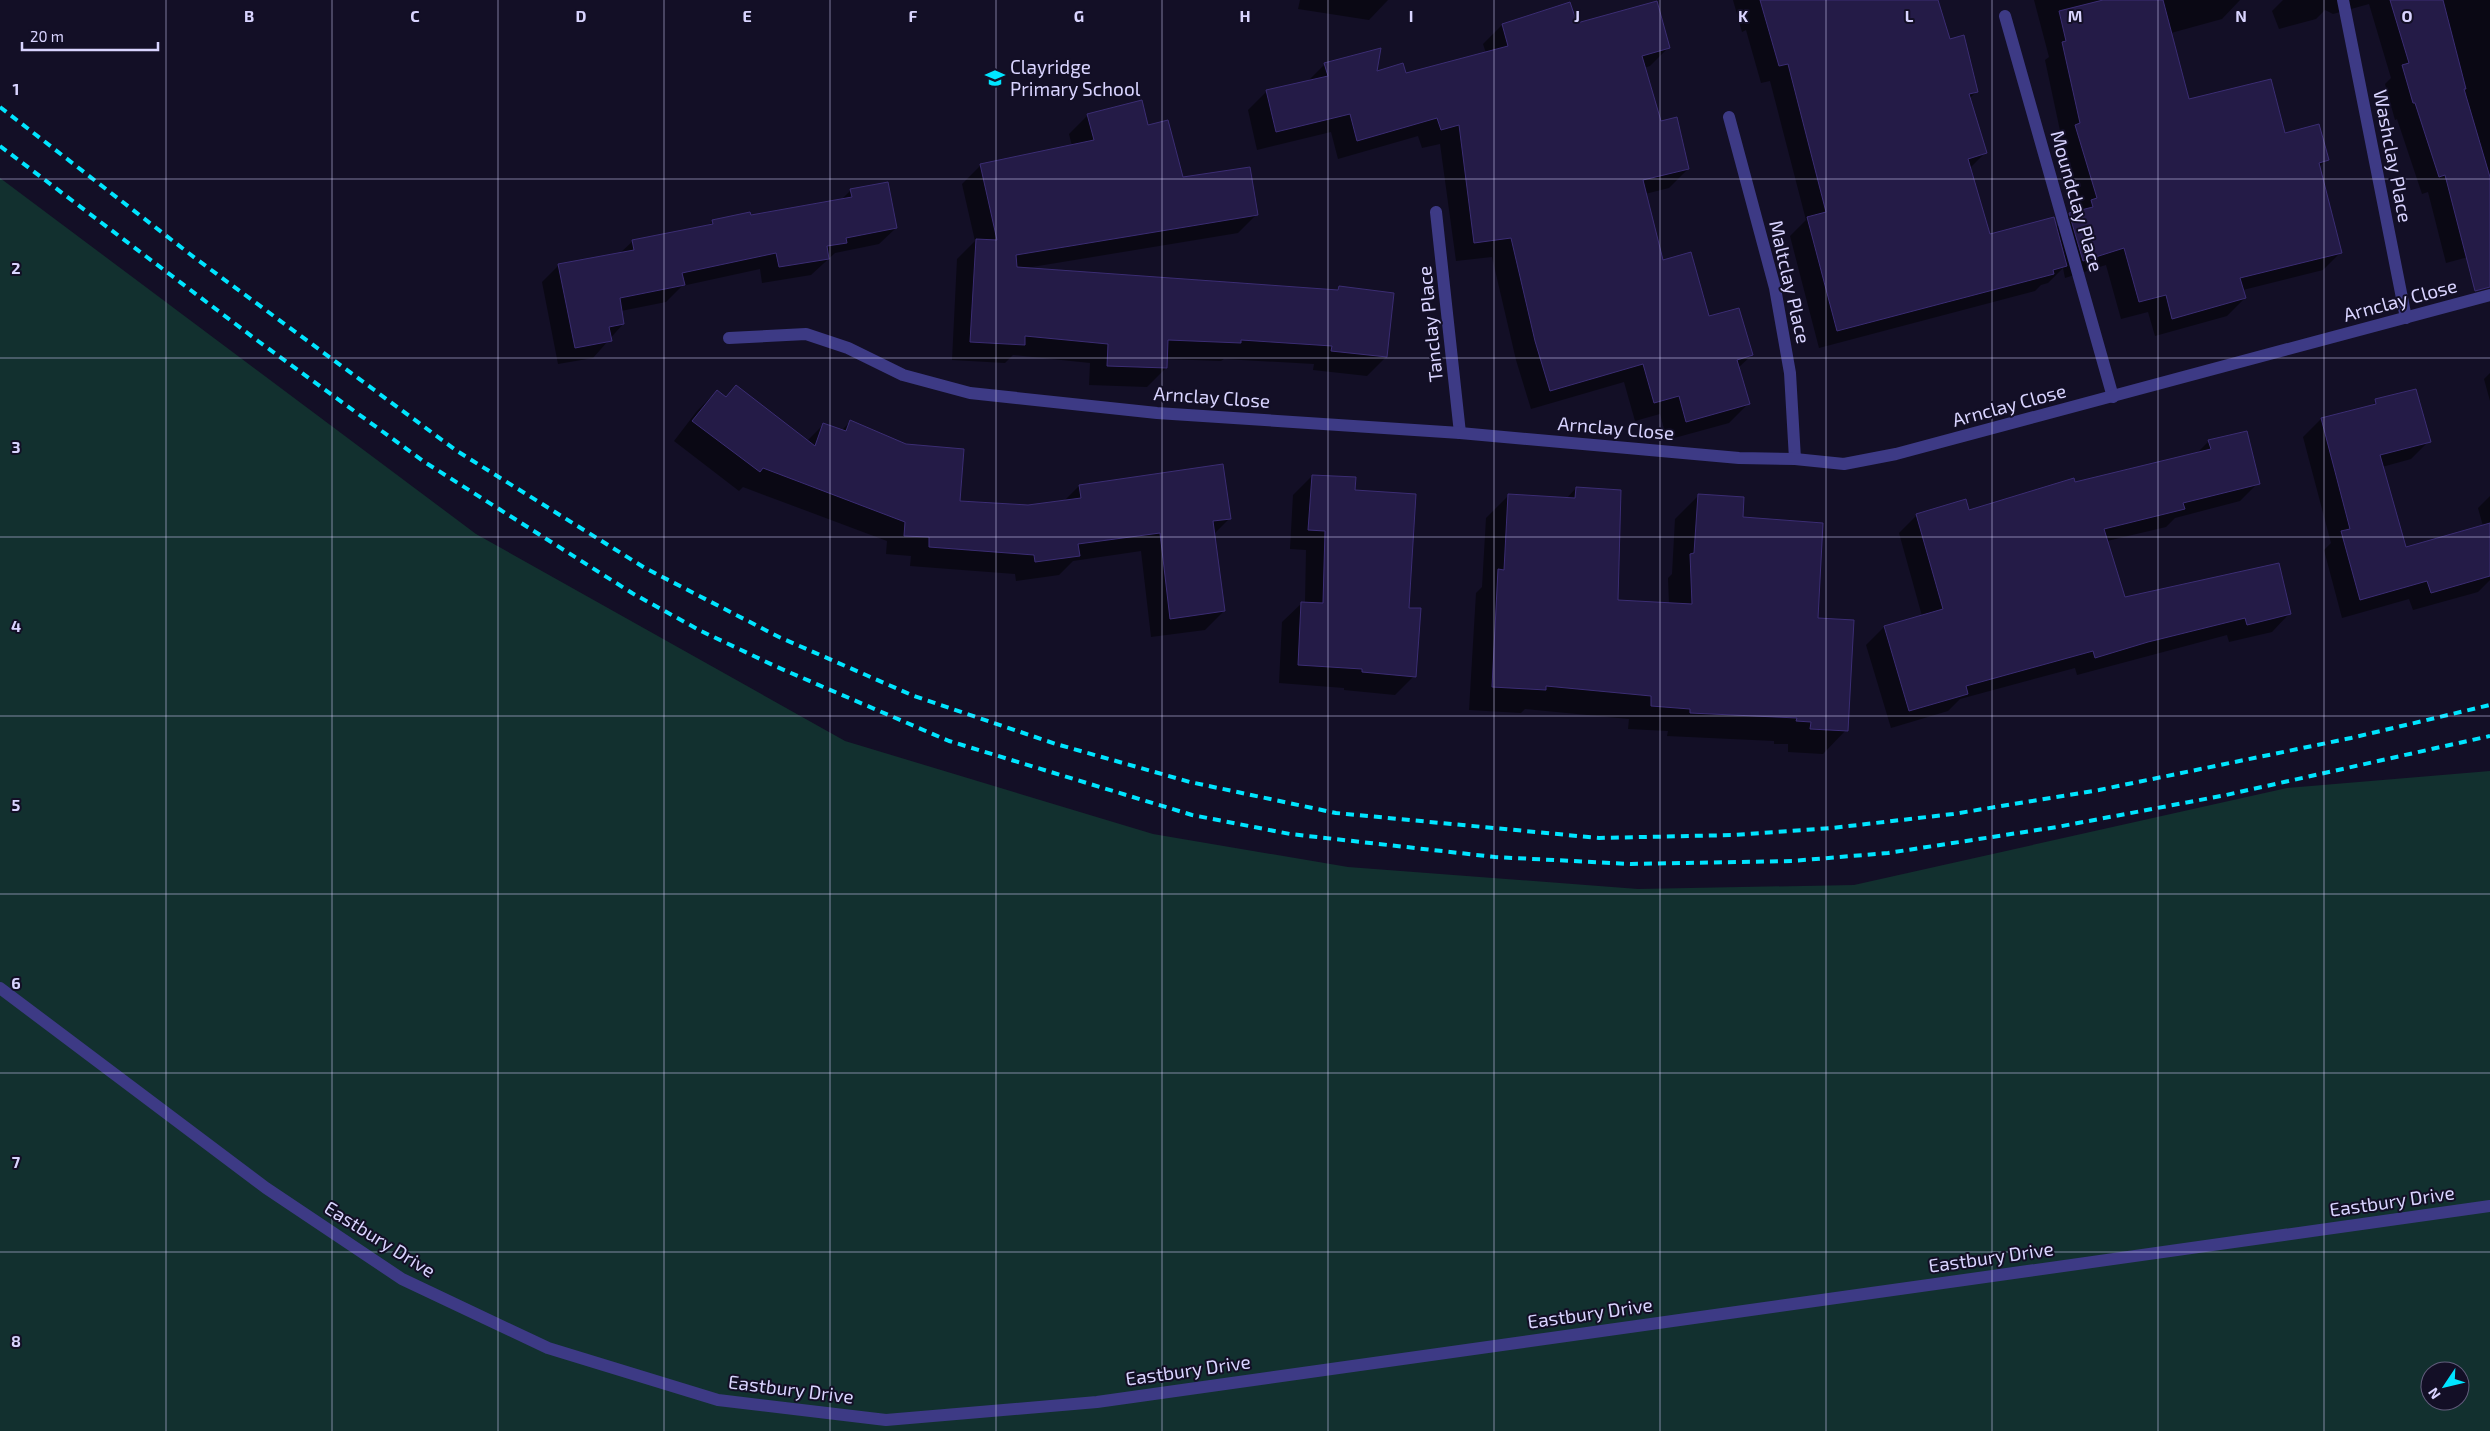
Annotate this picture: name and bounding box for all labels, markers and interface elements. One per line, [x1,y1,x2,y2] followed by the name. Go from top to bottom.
[244,6,254,25] text: B
[410,6,420,25] text: C
[576,6,587,25] text: D
[742,6,752,25] text: E
[909,6,918,25] text: F
[1074,6,1084,25] text: G
[1239,6,1251,25] text: H
[1409,6,1413,25] text: I
[1574,6,1580,25] text: J
[1738,6,1749,25] text: K
[1905,6,1914,25] text: L
[2068,6,2082,25] text: M
[2235,6,2247,25] text: N
[2401,6,2413,25] text: O
[22,20,159,52] scale bar
[30,27,64,45] text: 20 m
[1010,55,1141,100] place label: Clayridge Primary School
[984,67,1006,89] school or university icon: Clayridge Primary School
[13,79,19,98] text: 1
[2369,88,2418,224] street label: Washclay Place
[2046,127,2109,274] street label: Moundclay Place
[1765,218,1816,346] street label: Maltclay Place
[11,258,21,277] text: 2
[1412,265,1447,383] street label: Tanclay Place
[2340,273,2459,326] street label: Arnclay Close
[1949,378,2068,431] street label: Arnclay Close
[1153,381,1271,412] street label: Arnclay Close
[1557,411,1675,444] street label: Arnclay Close
[11,437,21,456] text: 3
[11,616,21,635] text: 4
[12,795,21,814] text: 5
[11,973,21,992] text: 6
[12,1152,21,1171] text: 7
[2328,1180,2456,1221] street label: Eastbury Drive
[321,1195,440,1282] street label: Eastbury Drive
[1927,1236,2055,1277] street label: Eastbury Drive
[1526,1292,1654,1333] street label: Eastbury Drive
[11,1331,21,1350] text: 8
[1124,1349,1252,1390] street label: Eastbury Drive
[2420,1361,2470,1411] north arrow
[727,1369,855,1408] street label: Eastbury Drive
[2424,1385,2444,1403] text: N

